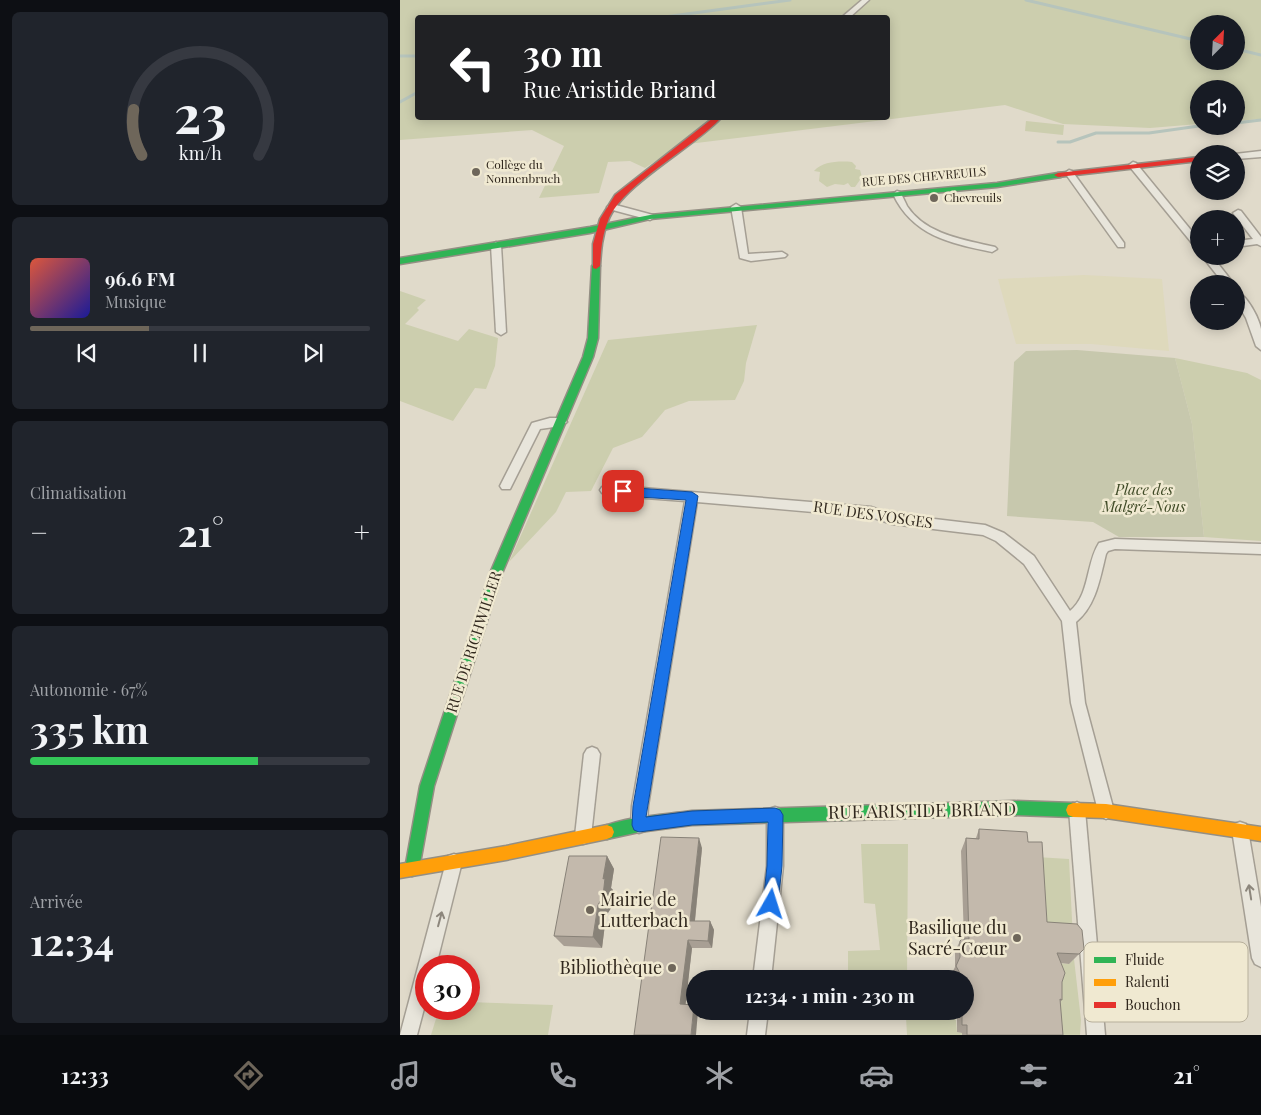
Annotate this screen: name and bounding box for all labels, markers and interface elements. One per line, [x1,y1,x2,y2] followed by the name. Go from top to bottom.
[1190,15,1245,70] north arrow
[1190,15,1245,330] map controls
[523,29,603,76] text: 30 m
[440,35,505,100] icon: left
[523,74,716,104] text: Rue Aristide Briand
[174,78,226,147] text: 23
[1190,80,1245,135] button: sound
[179,141,222,164] text: km/h
[1190,145,1245,200] button: layers
[486,156,560,186] place label: Collège du Nonnenbruch
[861,163,987,189] street label: RUE DES CHEVREUILS
[470,166,482,178] marker: Collège du Nonnenbruch
[944,189,1002,205] place label: Chevreuils
[928,192,940,204] marker: Chevreuils
[1190,210,1245,265] button: +
[105,265,175,291] text: 96.6 FM
[1190,275,1245,330] button: −
[105,291,166,312] text: Musique
[73,339,101,367] icon: previous
[186,339,214,367] icon: pause
[299,339,327,367] icon: next
[602,470,644,512] pin
[609,477,637,505] icon: arrive
[1101,479,1186,516] park label: Place des Malgré-Nous
[30,482,127,503] text: Climatisation
[812,496,934,532] street label: RUE DES VOSGES
[178,506,224,557] text: 21°
[30,513,48,550] text: −
[354,513,370,550] text: +
[441,568,505,715] street label: RUE DE RICHWILLER
[30,679,147,700] text: Autonomie · 67%
[30,703,149,754] text: 335 km
[828,796,1016,824] street label: RUE ARISTIDE BRIAND
[744,877,796,929] position arrow
[1245,885,1255,901] one-way arrow
[600,887,689,932] place label: Mairie de Lutterbach
[30,891,83,912] text: Arrivée
[584,904,596,916] marker: Mairie de Lutterbach
[436,912,445,928] one-way arrow
[30,915,114,966] text: 12:34
[908,915,1008,960] place label: Basilique du Sacré-Cœur
[1011,932,1023,944] marker: Basilique du Sacré-Cœur
[1084,942,1248,1022] legend
[1125,950,1164,969] text: Fluide
[415,955,480,1020] speed limit sign: 30
[560,955,662,979] place label: Bibliothèque
[666,962,678,974] marker: Bibliothèque
[1125,972,1169,991] text: Ralenti
[745,982,915,1008] text: 12:34 · 1 min · 230 m
[1125,995,1181,1014] text: Bouchon
[231,1058,266,1093] icon: directions
[388,1058,423,1093] icon: music
[545,1058,580,1093] icon: phone
[702,1058,737,1093] icon: climate
[859,1058,894,1093] icon: car
[1016,1058,1051,1093] icon: filters
[61,1060,109,1090] text: 12:33
[1173,1060,1200,1090] text: 21°

